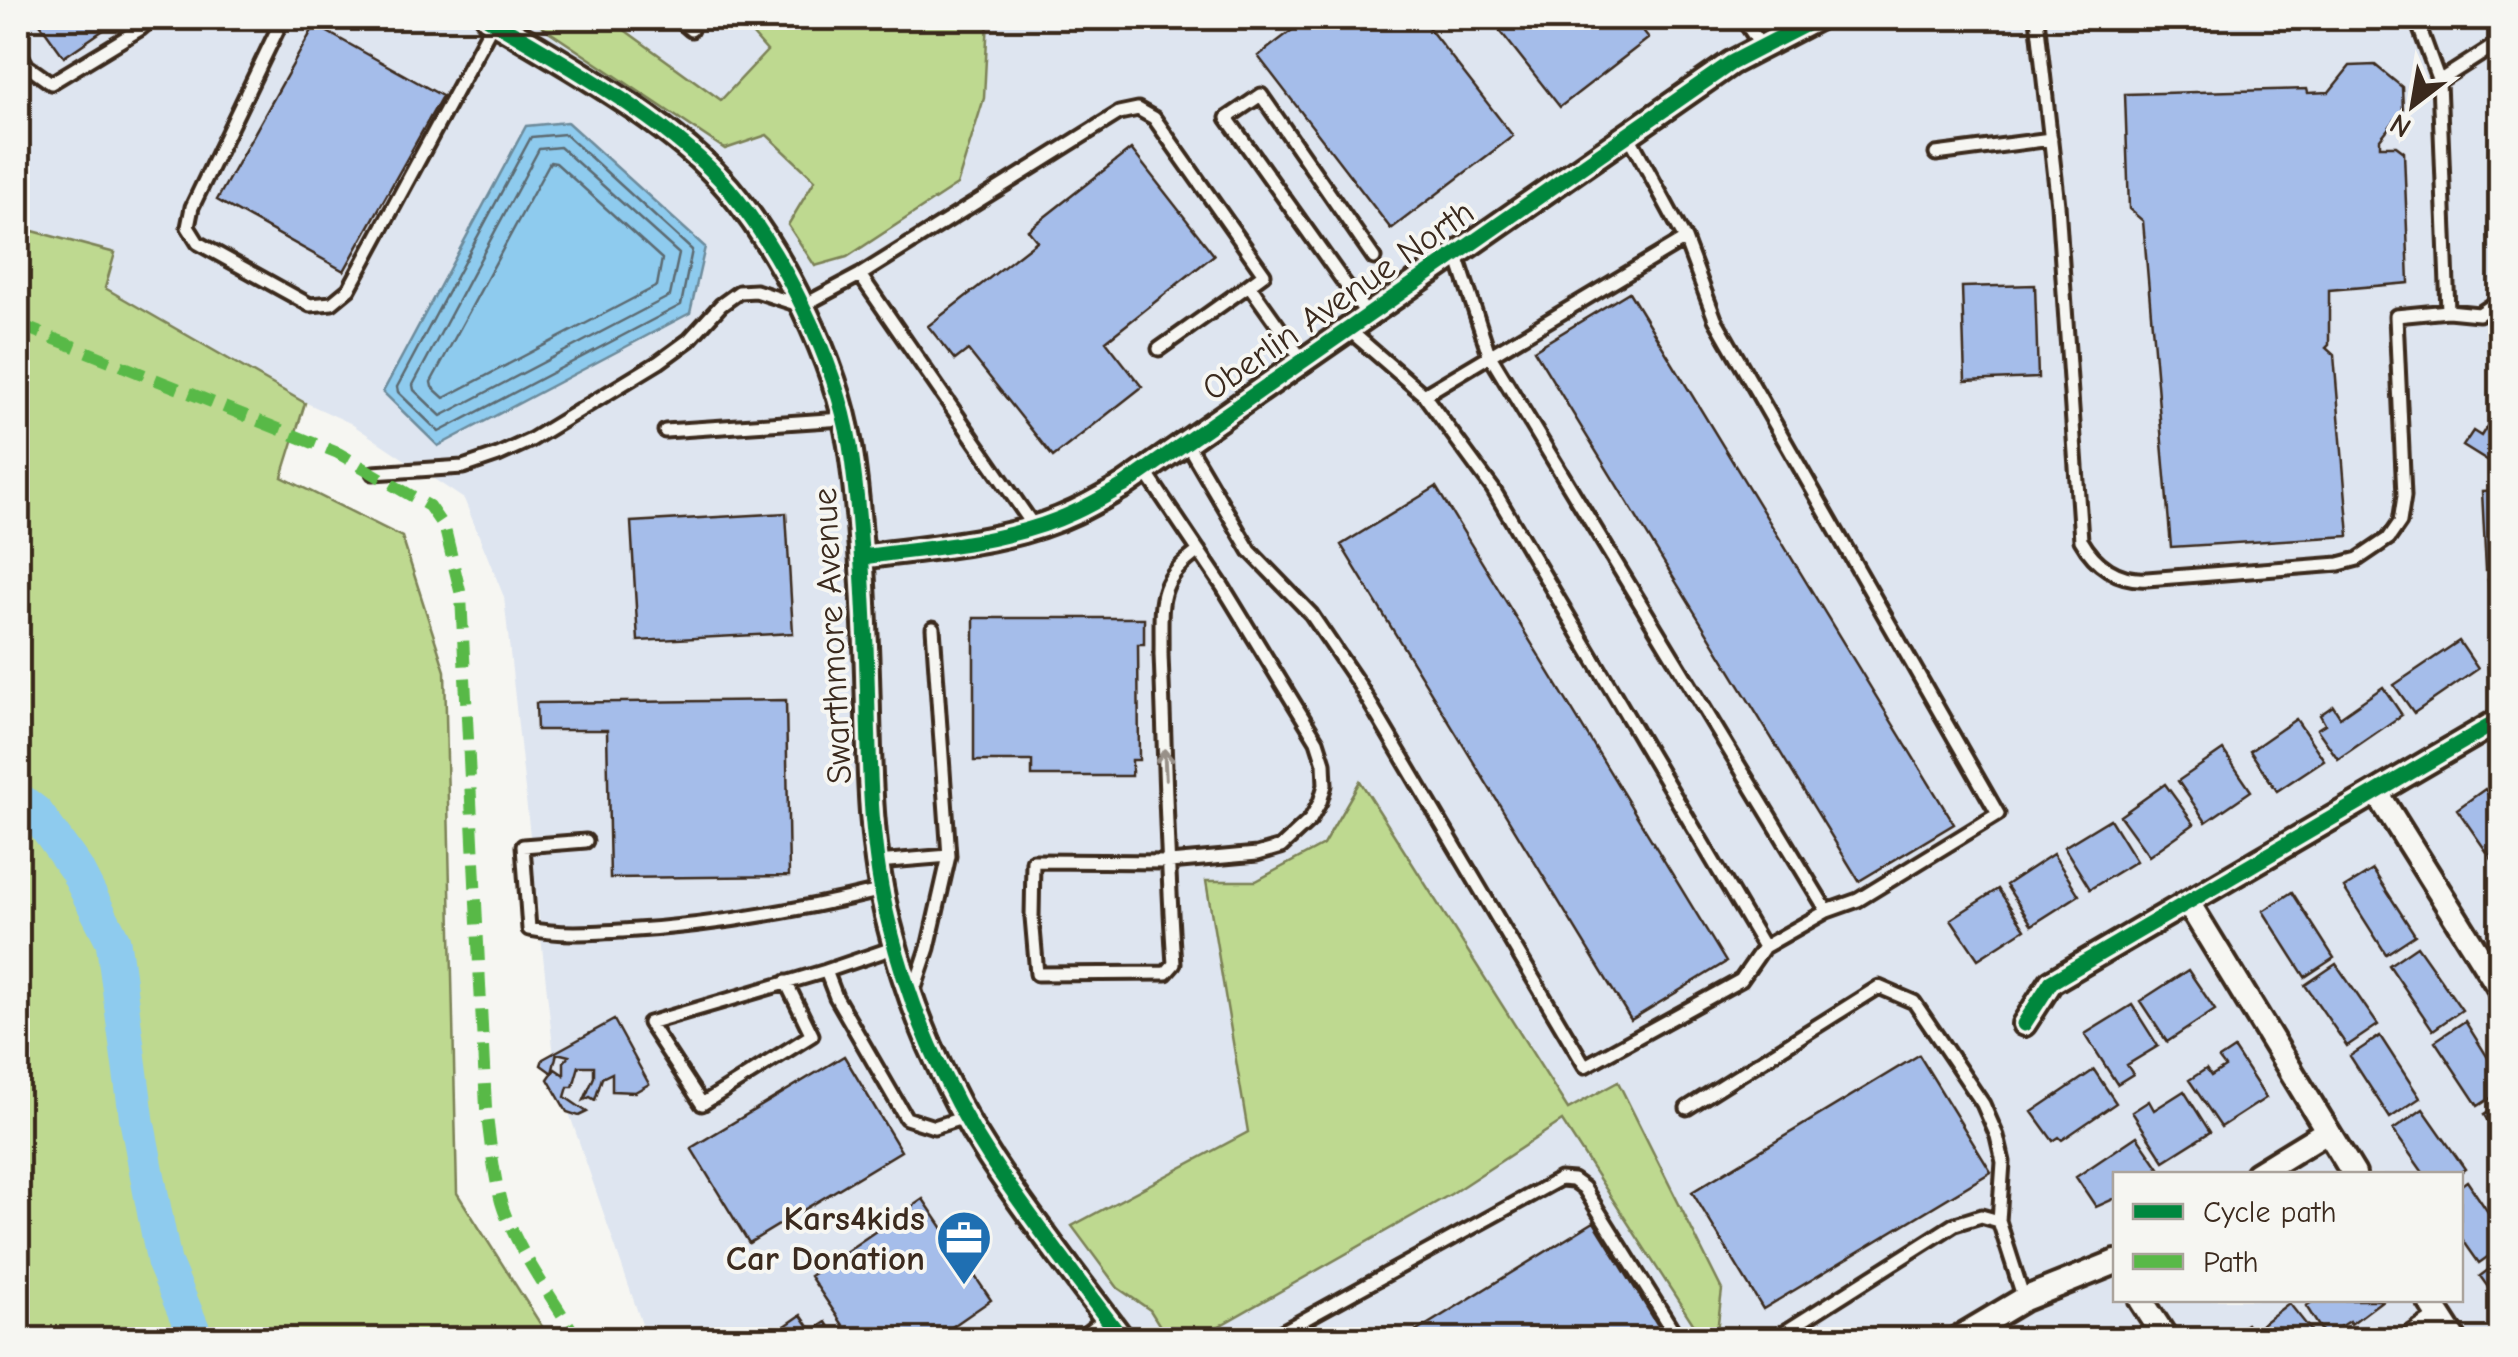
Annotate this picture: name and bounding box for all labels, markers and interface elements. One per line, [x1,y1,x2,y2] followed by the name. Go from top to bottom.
[2363,55,2463,155] north arrow
[2385,107,2417,144] text: N
[1194,191,1482,409] street label: Oberlin Avenue North
[804,487,860,785] street label: Swarthmore Avenue
[1155,749,1174,781] one-way arrow
[2113,1172,2463,1302] legend
[2203,1195,2337,1230] text: Cycle path
[726,1198,925,1279] place label: Kars4kids Car Donation
[934,1208,994,1287] office icon: Kars4kids Car Donation
[2203,1245,2259,1280] text: Path

